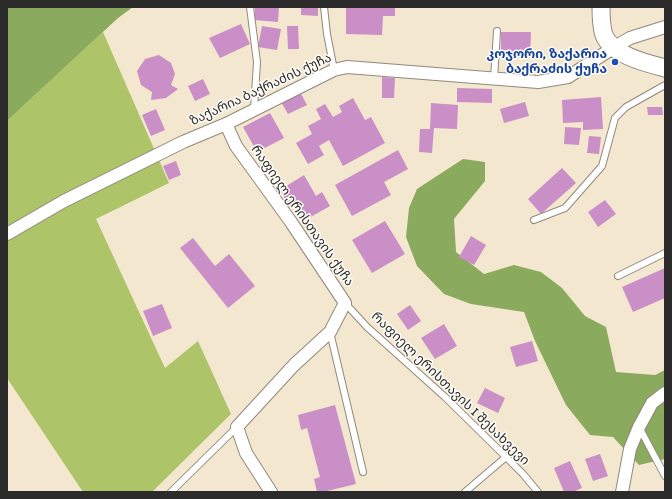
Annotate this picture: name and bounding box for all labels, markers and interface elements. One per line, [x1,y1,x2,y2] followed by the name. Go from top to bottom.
[487,47,607,78] place label: კოჯორი, ზაქარია ბაქრაძის ქუჩა
[188,50,334,130] street label: ზაქარია ბაქრაძის ქუჩა
[610,57,620,67] marker: კოჯორი, ზაქარია ბაქრაძის ქუჩა
[247,142,357,290] street label: რაფიელ ერისთავის ქუჩა
[368,309,532,469] street label: რაფიელ ერისთავის I შესახვევი

